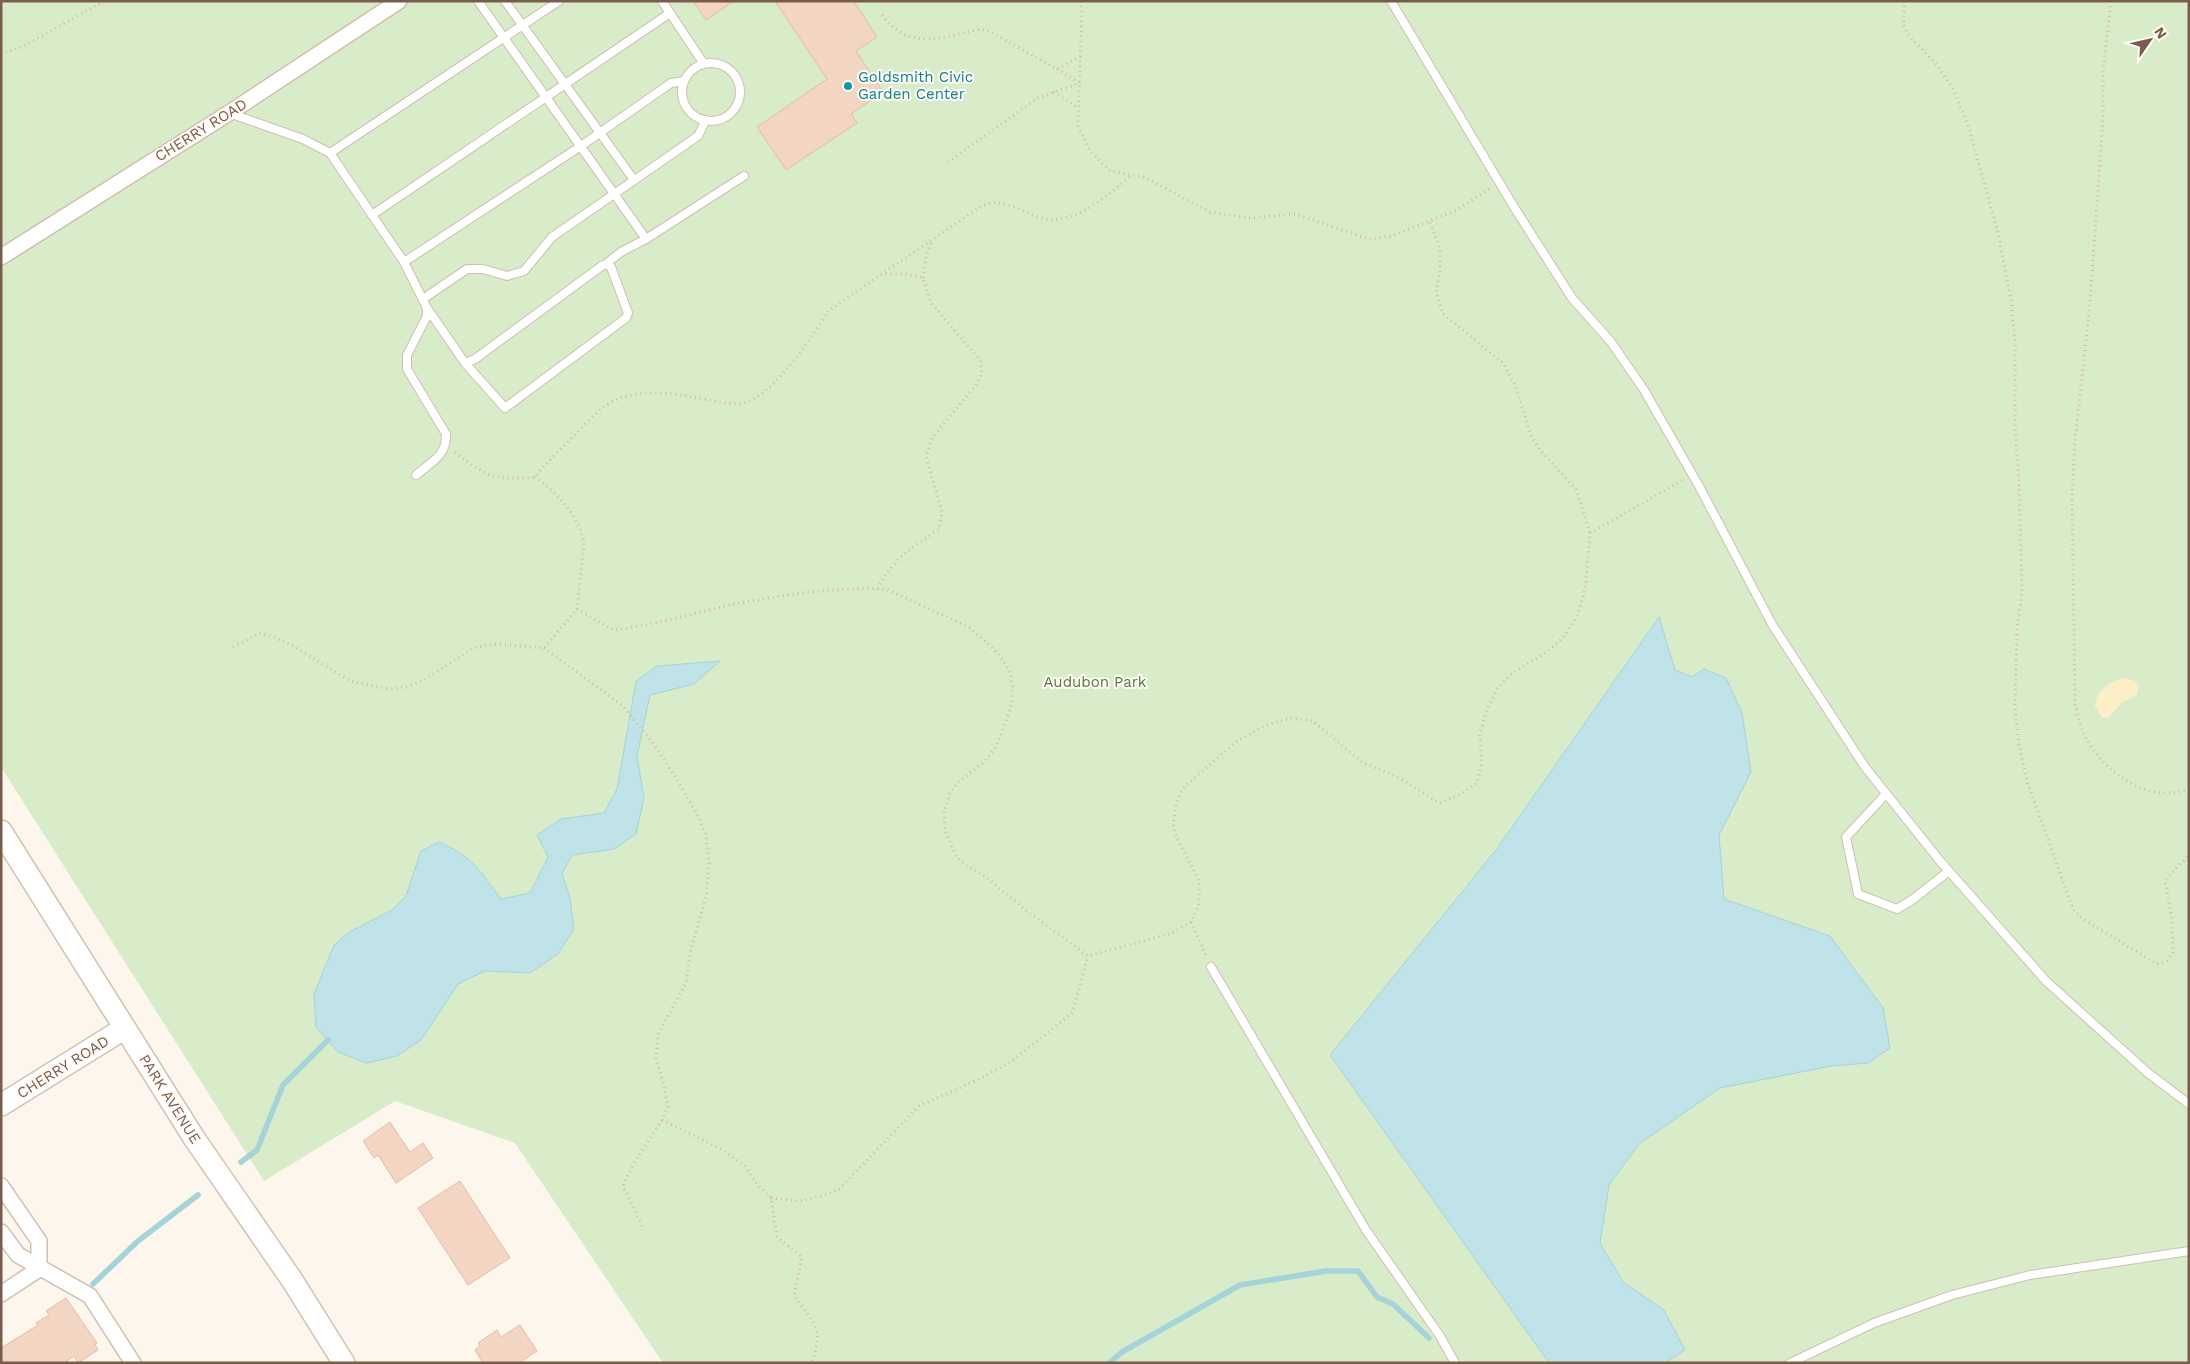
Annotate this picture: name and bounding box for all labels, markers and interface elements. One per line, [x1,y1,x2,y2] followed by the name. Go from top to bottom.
[2125,15,2175,65] north arrow
[2151,24,2170,42] text: N
[858,68,973,103] place label: Goldsmith Civic Garden Center
[842,80,854,92] marker: Goldsmith Civic Garden Center
[152,95,250,165] street label: CHERRY ROAD
[1044,673,1147,691] park label: Audubon Park
[14,1032,112,1102] street label: CHERRY ROAD
[135,1051,205,1147] street label: PARK AVENUE

